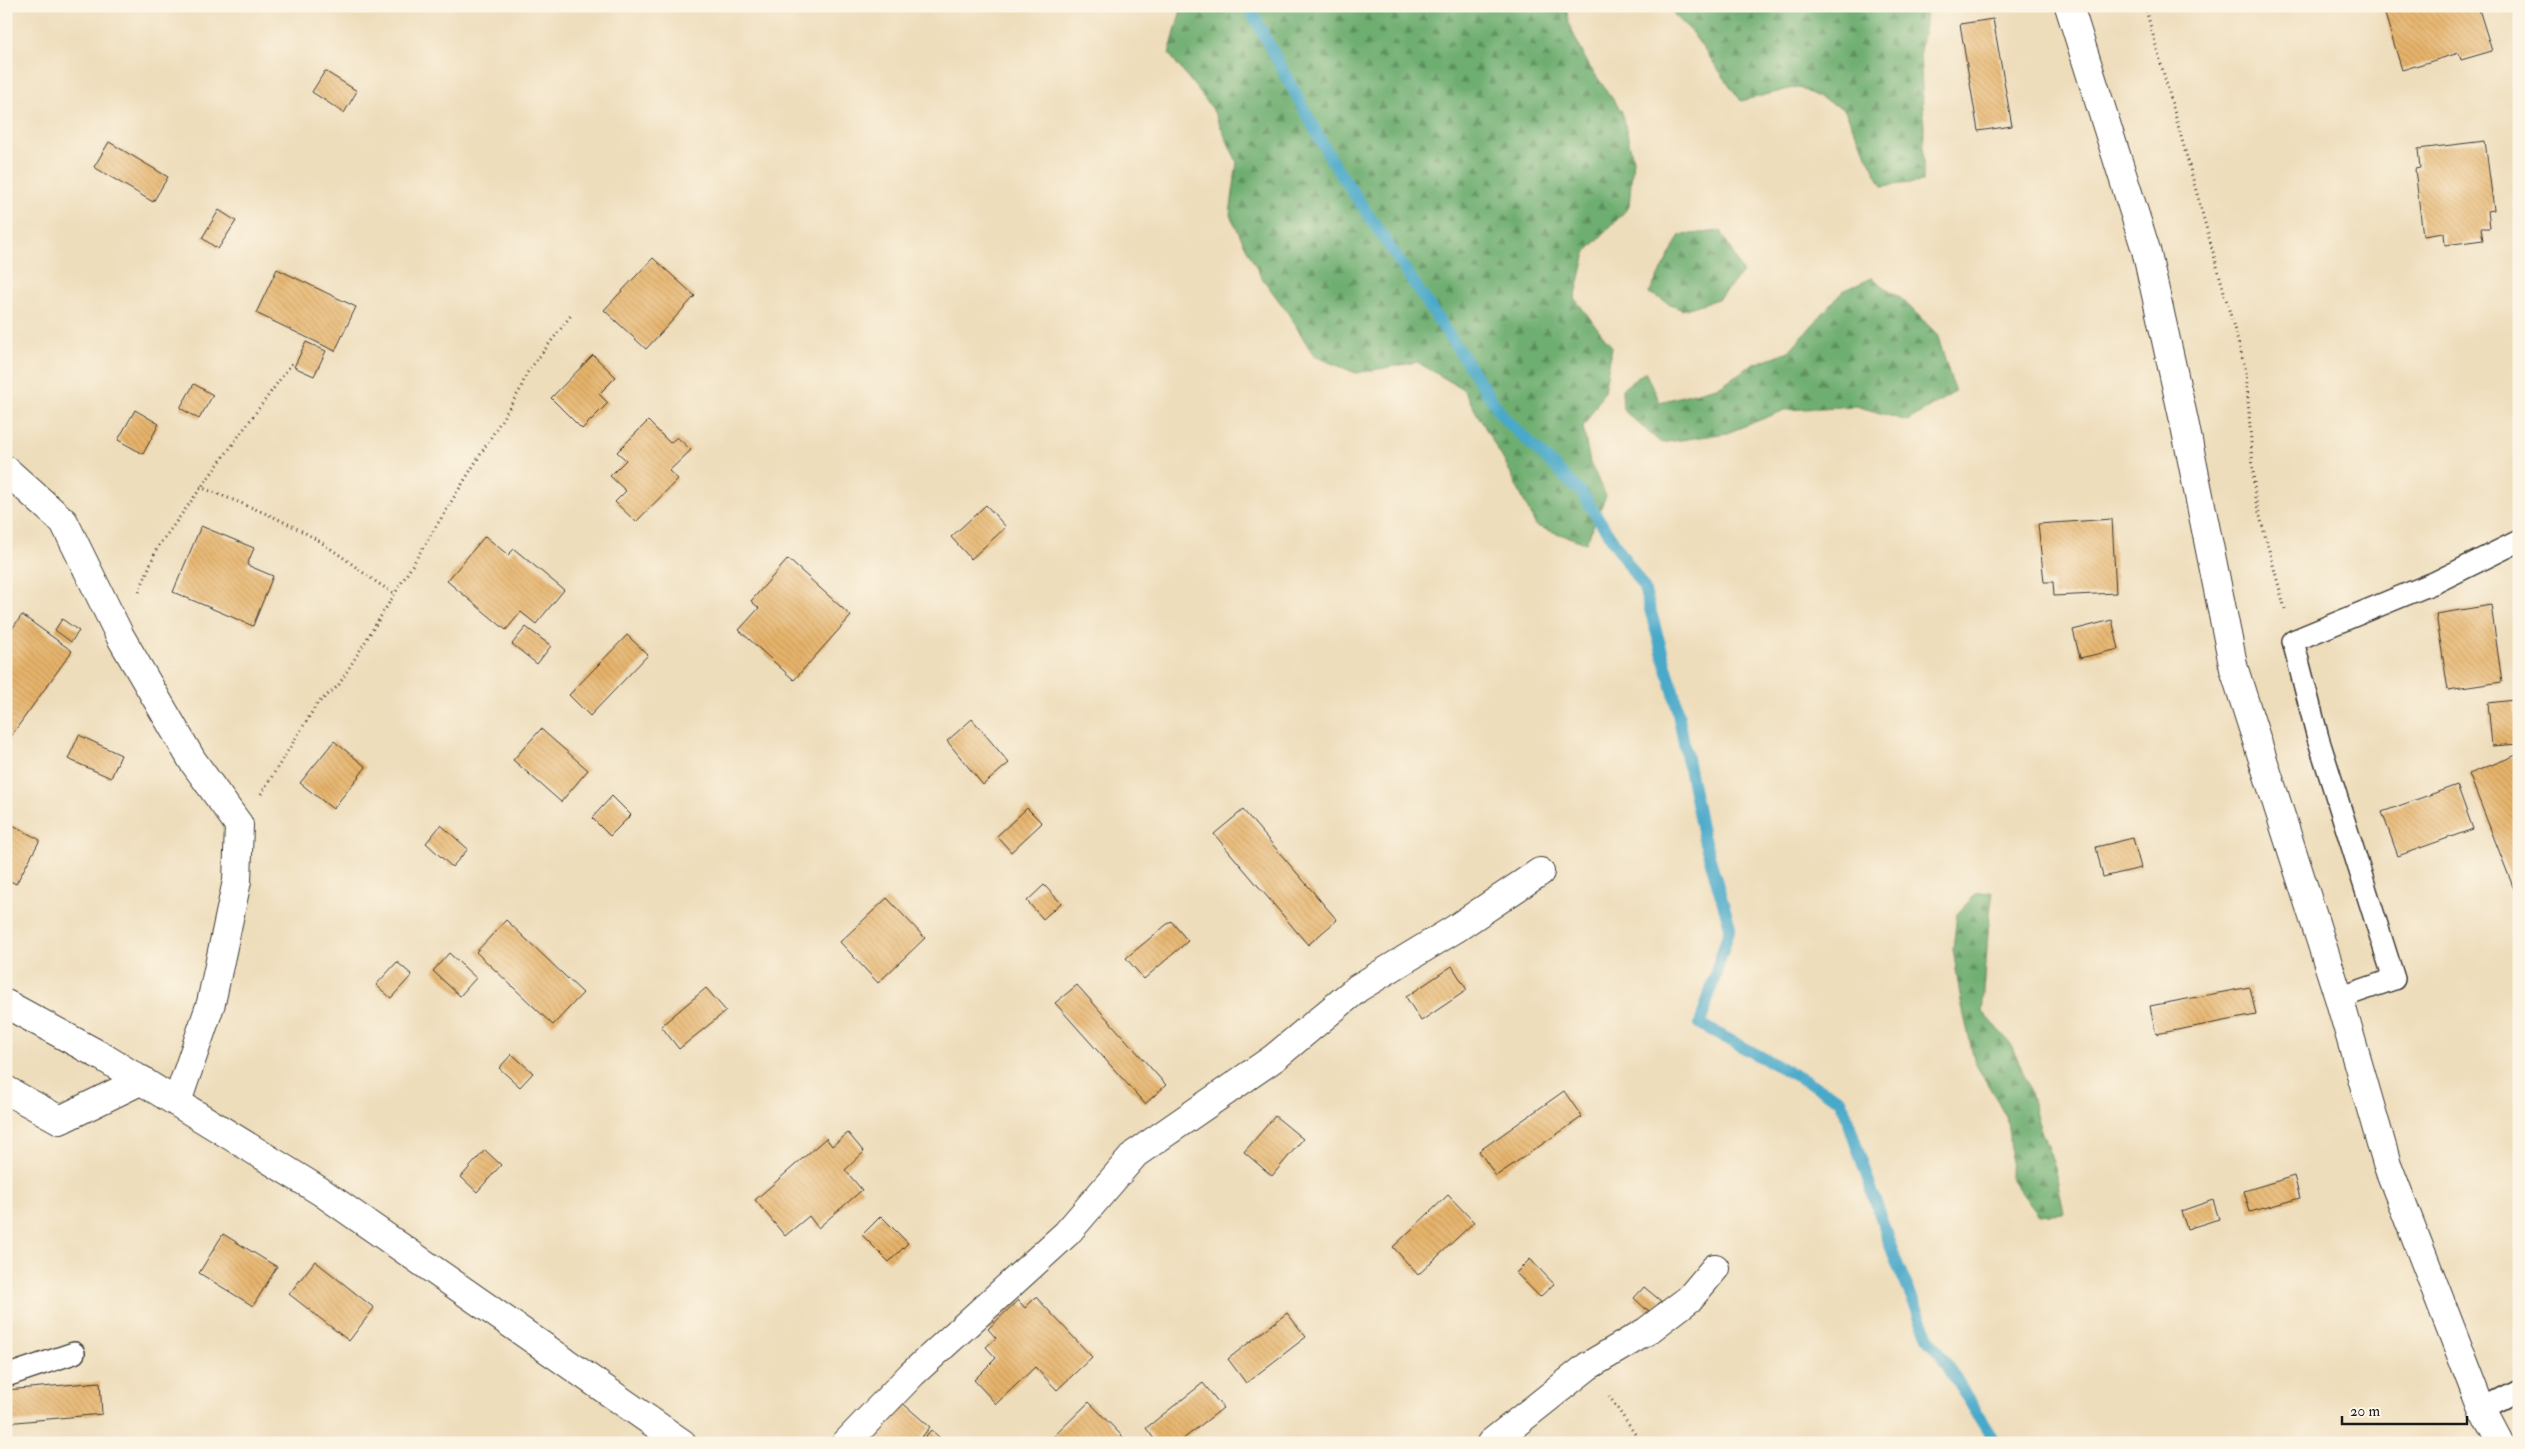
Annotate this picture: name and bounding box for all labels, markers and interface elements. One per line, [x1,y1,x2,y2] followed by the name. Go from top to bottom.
[2342,1394,2468,1426] scale bar
[2350,1402,2380,1421] text: 20 m

